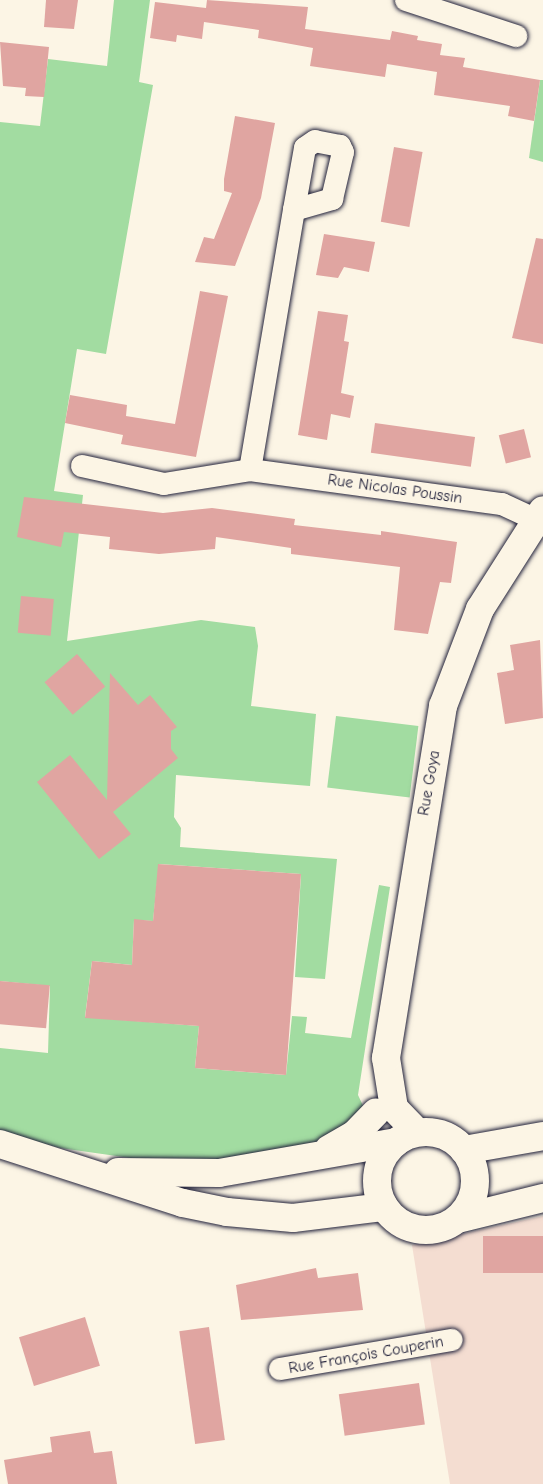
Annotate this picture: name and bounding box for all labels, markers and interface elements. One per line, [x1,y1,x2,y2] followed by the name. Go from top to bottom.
[326,470,464,508] street label: Rue Nicolas Poussin
[414,749,444,817] street label: Rue Goya
[287,1332,445,1378] street label: Rue François Couperin

